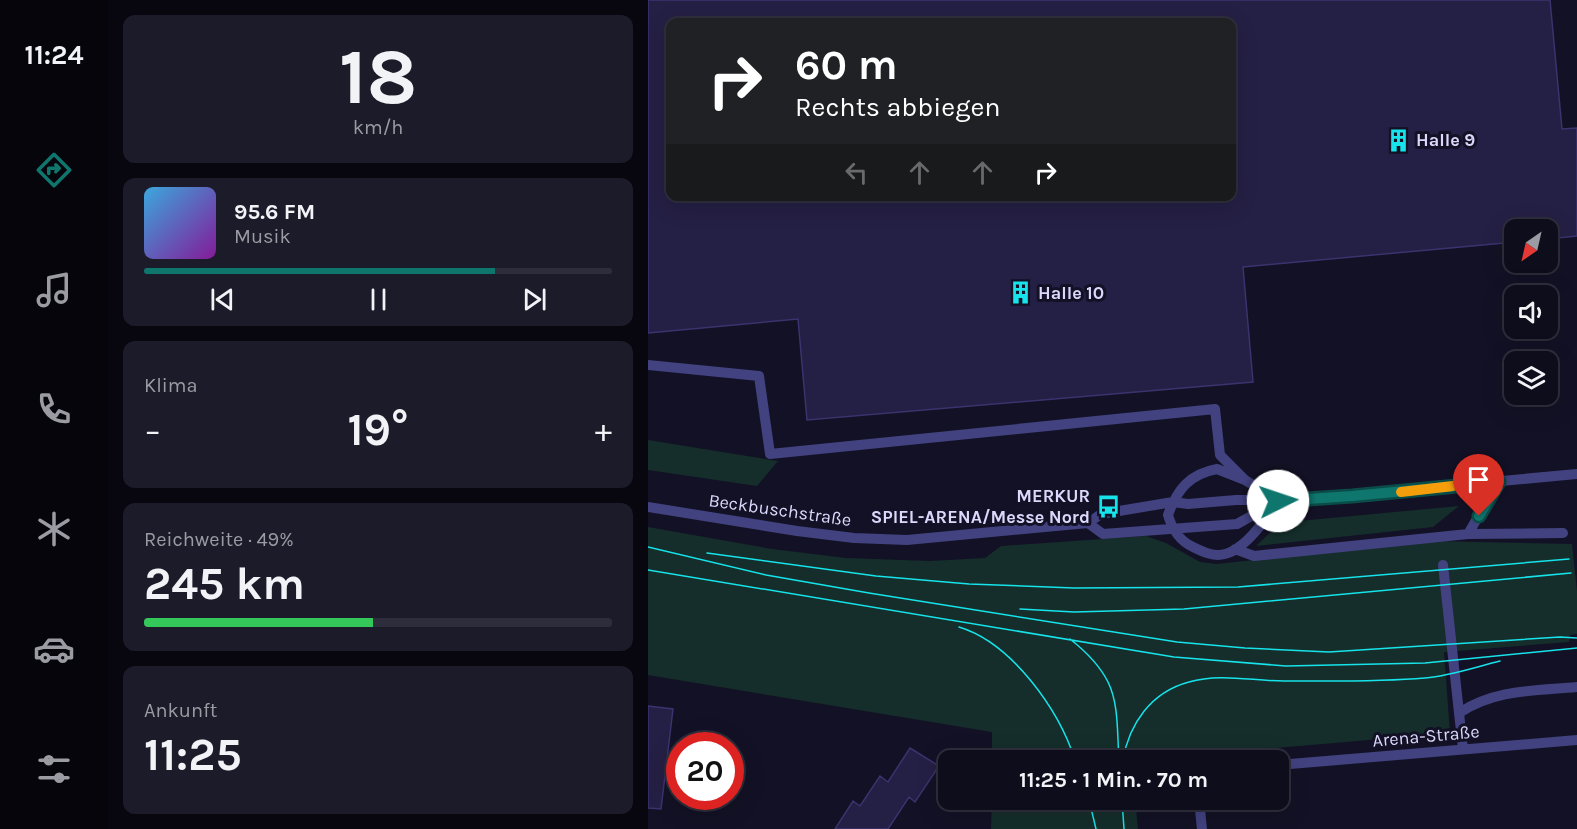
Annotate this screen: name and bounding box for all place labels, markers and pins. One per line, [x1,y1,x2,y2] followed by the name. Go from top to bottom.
[1385,127,1411,153] building icon: Halle 9
[1416,129,1475,151] place label: Halle 9
[1007,280,1033,306] building icon: Halle 10
[1038,282,1104,304] place label: Halle 10
[1453,454,1504,516] pin
[871,485,1090,528] place label: MERKUR SPIEL-ARENA/Messe Nord
[1095,493,1121,519] bus stop icon: MERKUR SPIEL-ARENA/Messe Nord

